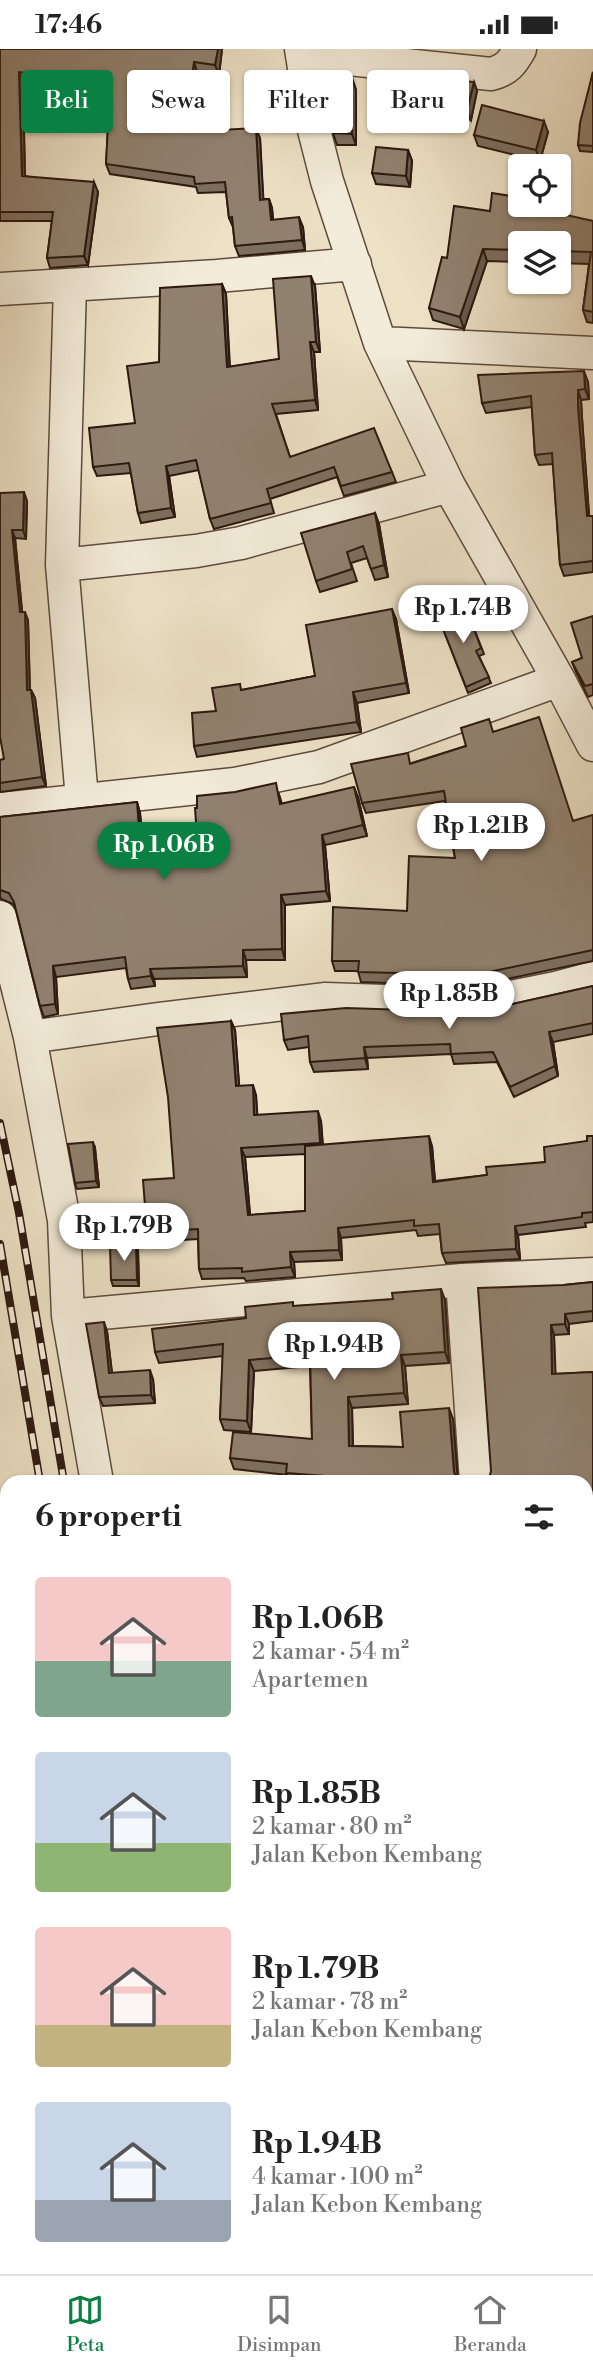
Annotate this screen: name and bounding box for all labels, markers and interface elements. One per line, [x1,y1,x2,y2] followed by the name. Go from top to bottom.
[35,9,102,41] text: 17:46
[21,70,113,133] chip: Beli
[127,70,230,133] chip: Sewa
[244,70,353,133] chip: Filter
[367,70,469,133] chip: Baru
[508,154,571,294] map controls
[508,154,571,217] button: locate
[508,231,571,294] button: layers
[391,585,535,645] pin: Rp 1.74B
[414,594,512,622] text: Rp 1.74B
[409,803,553,863] pin: Rp 1.21B
[433,812,529,840] text: Rp 1.21B
[92,823,236,882] pin: Rp 1.06B
[113,831,215,859] text: Rp 1.06B
[377,971,521,1031] pin: Rp 1.85B
[399,980,499,1008] text: Rp 1.85B
[52,1203,196,1263] pin: Rp 1.79B
[75,1212,173,1240] text: Rp 1.79B
[262,1323,406,1382] pin: Rp 1.94B
[284,1331,384,1359] text: Rp 1.94B
[35,1498,182,1536] text: 6 properti
[520,1498,558,1536] icon: filters
[252,1600,384,1638] text: Rp 1.06B
[91,1605,175,1689] icon: home
[252,1638,409,1666] text: 2 kamar · 54 m²
[252,1666,368,1694] text: Apartemen
[252,1775,381,1813] text: Rp 1.85B
[91,1780,175,1864] icon: home
[252,1813,412,1841] text: 2 kamar · 80 m²
[252,1841,482,1869] text: Jalan Kebon Kembang
[252,1950,380,1988] text: Rp 1.79B
[91,1955,175,2039] icon: home
[252,1988,407,2016] text: 2 kamar · 78 m²
[252,2016,482,2044] text: Jalan Kebon Kembang
[252,2125,382,2163] text: Rp 1.94B
[91,2130,175,2214] icon: home
[252,2163,422,2191] text: 4 kamar · 100 m²
[252,2191,482,2219] text: Jalan Kebon Kembang
[66,2291,104,2357] tab: Peta
[237,2291,321,2357] tab: Disimpan
[454,2291,527,2357] tab: Beranda

